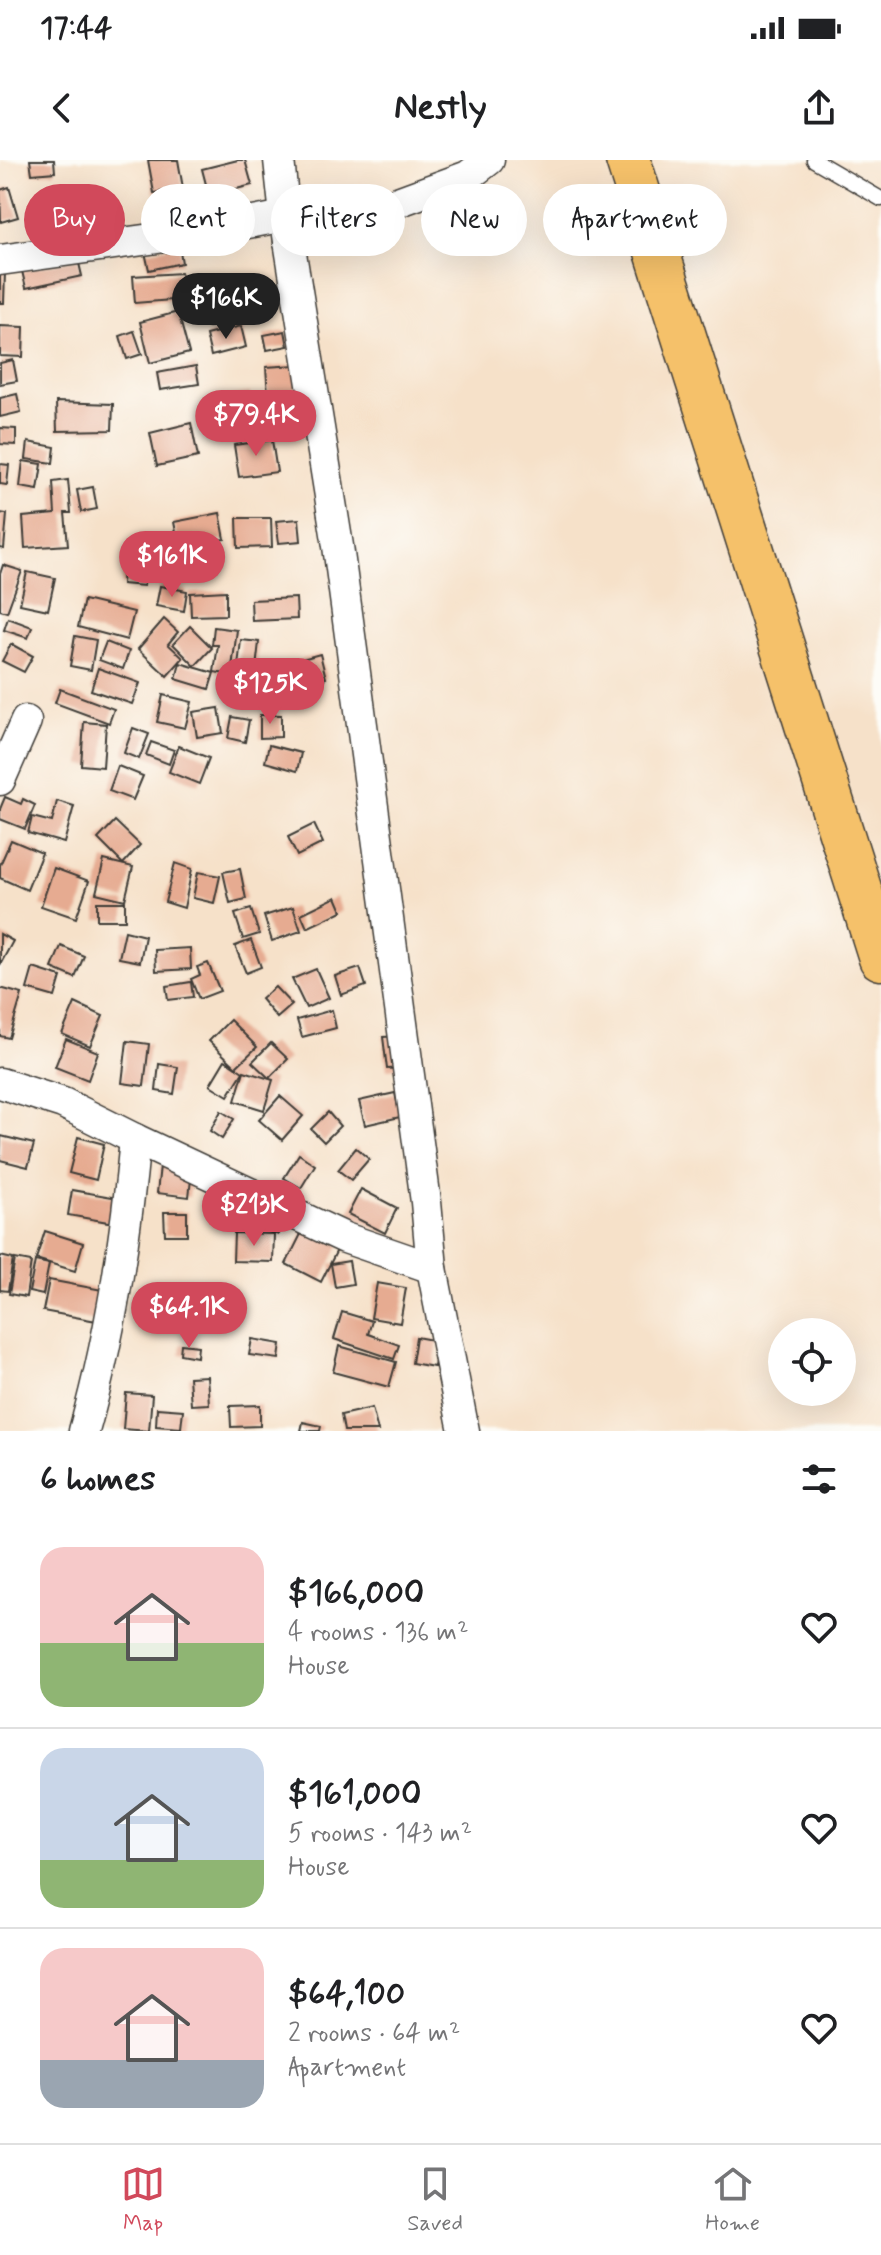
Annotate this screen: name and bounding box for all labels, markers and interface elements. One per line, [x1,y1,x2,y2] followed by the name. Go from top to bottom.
[40,9,112,48] text: 17:44
[394,85,487,132] text: Nestly
[40,86,84,130] icon: back
[797,86,841,130] icon: share
[24,184,125,256] chip: Buy
[141,184,255,256] chip: Rent
[271,184,405,256] chip: Filters
[421,184,527,256] chip: New
[543,184,727,256] chip: Apartment
[170,273,282,341] pin: $166K
[190,282,262,316] text: $166K
[191,390,321,458] pin: $79.4K
[213,399,299,433] text: $79.4K
[116,531,228,599] pin: $161K
[137,540,207,574] text: $161K
[214,658,326,726] pin: $125K
[233,667,307,701] text: $125K
[198,1180,310,1248] pin: $213K
[220,1189,288,1223] text: $213K
[124,1282,254,1350] pin: $64.1K
[149,1291,229,1325] text: $64.1K
[768,1318,856,1406] map controls
[768,1318,856,1406] button: locate
[40,1457,155,1502] text: 6 homes
[797,1457,841,1501] icon: filters
[288,1571,424,1616] text: $166,000
[104,1579,200,1675] icon: home
[797,1605,841,1649] icon: heart
[288,1616,468,1650] text: 4 rooms · 136 m²
[288,1650,349,1684] text: House
[288,1772,421,1817] text: $161,000
[104,1780,200,1876] icon: home
[797,1806,841,1850] icon: heart
[288,1817,472,1851] text: 5 rooms · 143 m²
[288,1851,349,1885] text: House
[288,1972,405,2017] text: $64,100
[104,1980,200,2076] icon: home
[797,2006,841,2050] icon: heart
[288,2017,460,2051] text: 2 rooms · 64 m²
[288,2051,406,2085] text: Apartment
[121,2162,165,2238] tab: Map
[407,2162,463,2238] tab: Saved
[705,2162,760,2238] tab: Home

